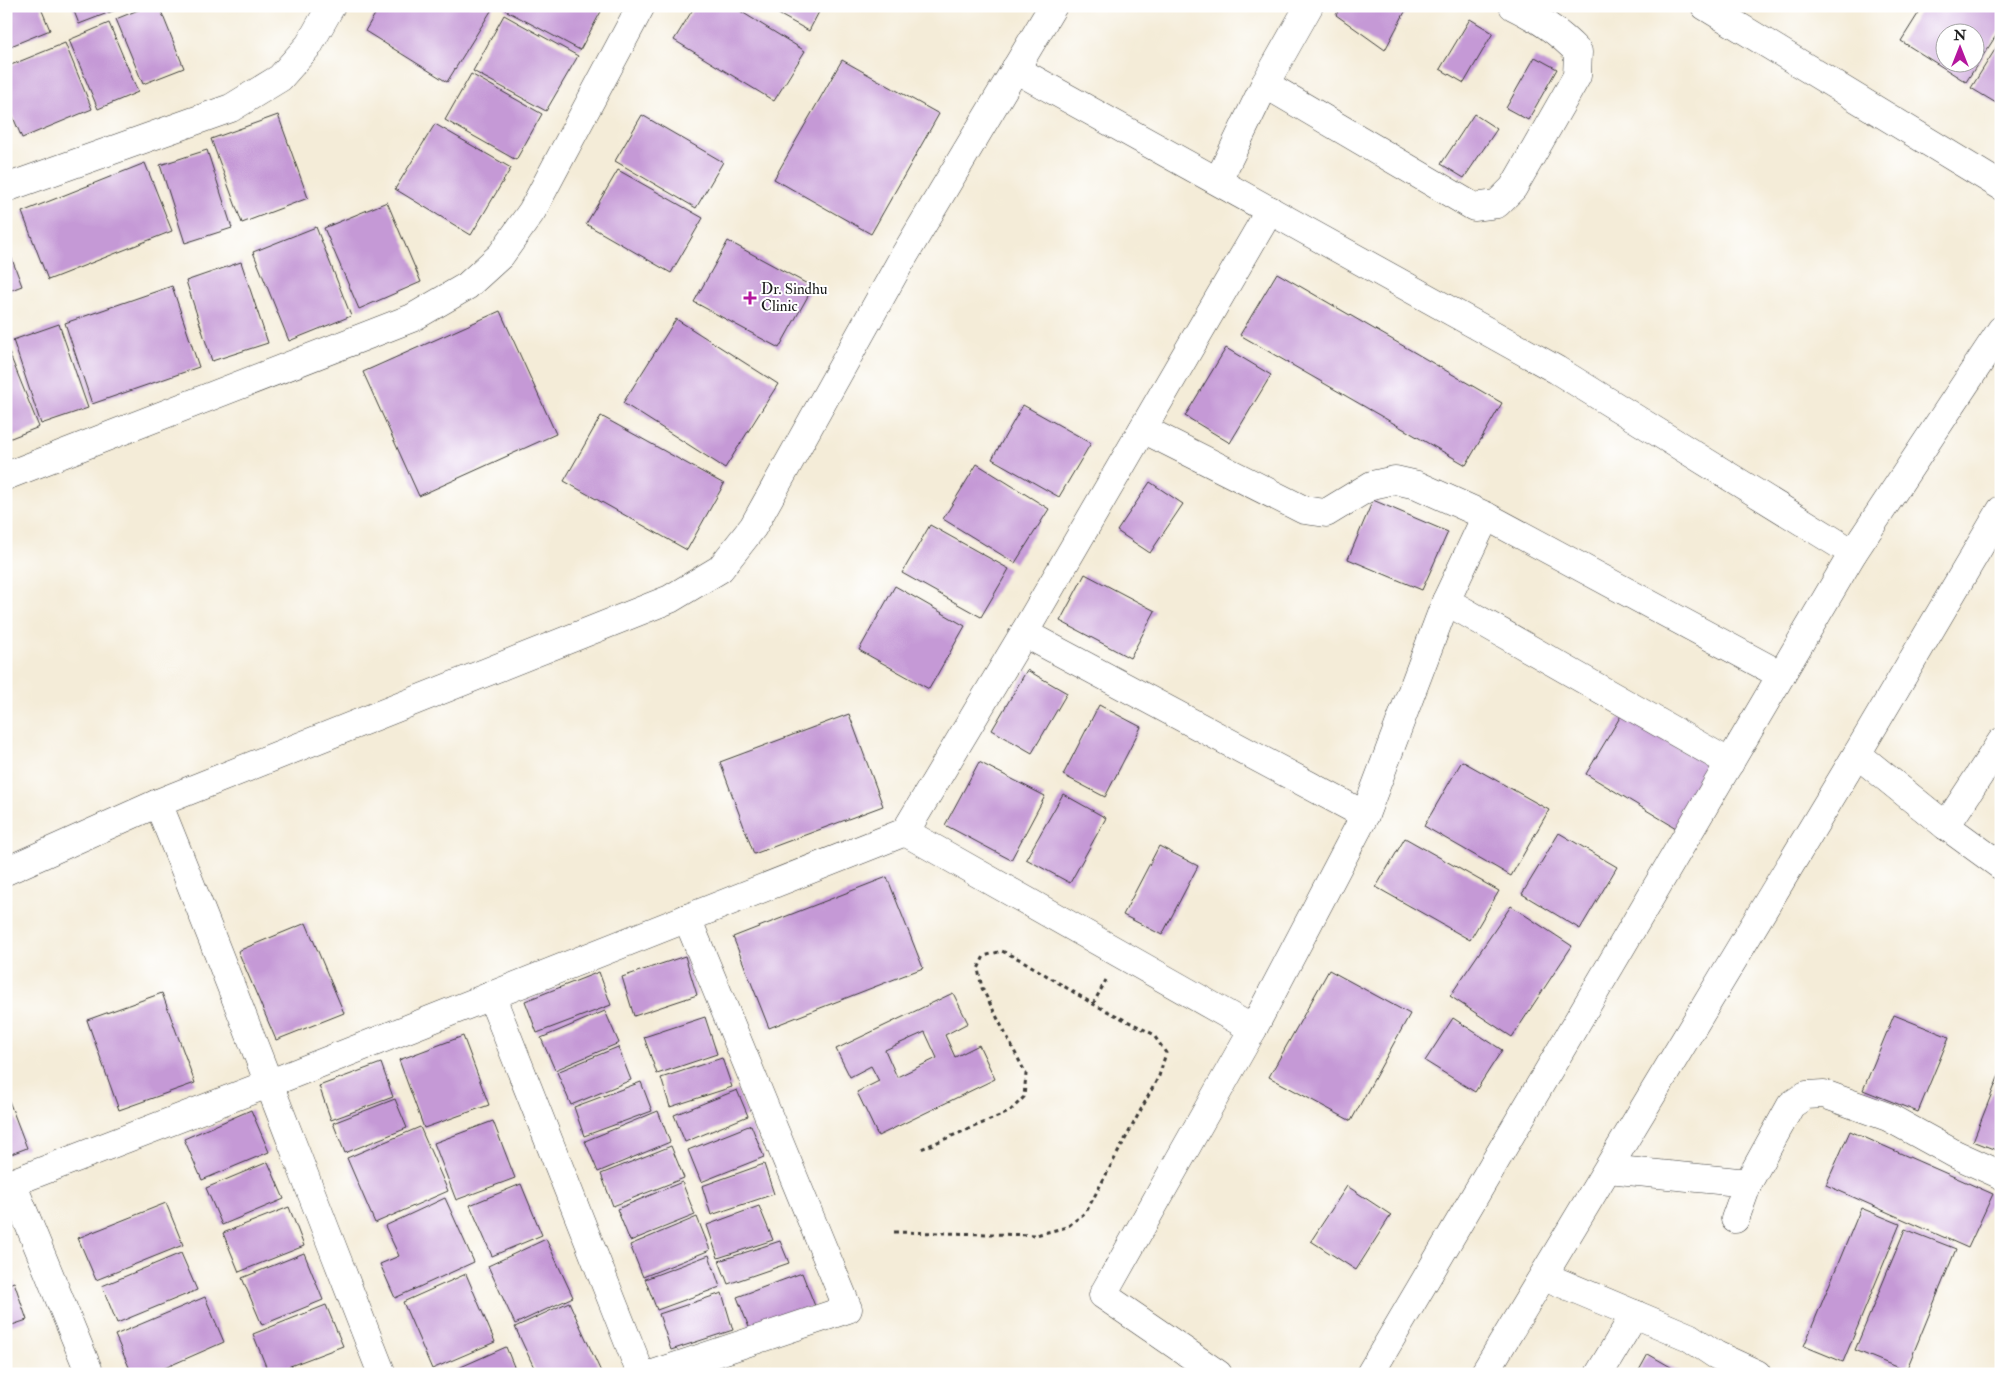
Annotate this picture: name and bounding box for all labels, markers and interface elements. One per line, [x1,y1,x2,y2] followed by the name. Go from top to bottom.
[1934,22,1984,72] north arrow
[1953,27,1967,44] text: N
[761,280,828,316] place label: Dr. Sindhu Clinic
[743,291,757,305] marker: Dr. Sindhu Clinic

